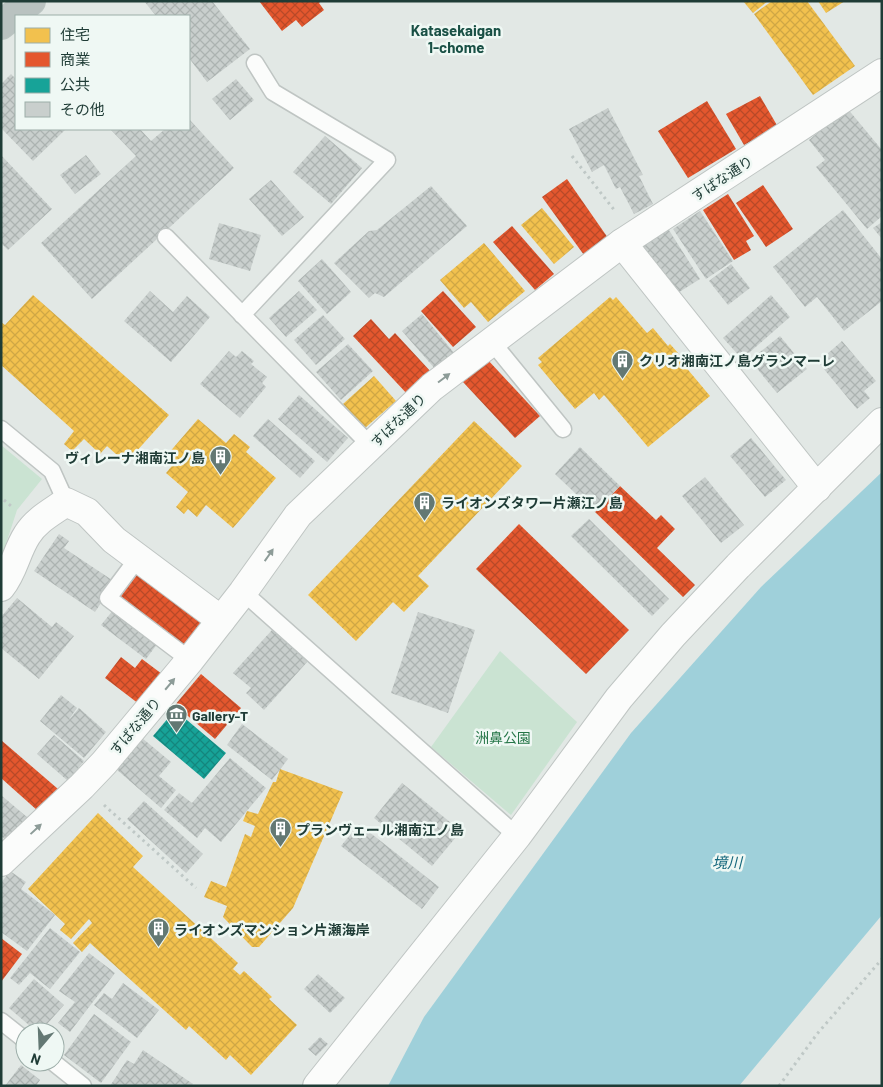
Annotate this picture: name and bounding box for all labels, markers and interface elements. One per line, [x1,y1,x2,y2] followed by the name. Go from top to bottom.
[15,15,190,130] legend
[411,21,501,56] district label: Katasekaigan 1-chome
[60,25,90,43] text: 住宅
[60,50,90,68] text: 商業
[60,75,90,93] text: 公共
[60,100,105,118] text: その他
[688,152,756,204] street label: すばな通り
[611,348,635,379] building icon: クリオ湘南江ノ島グランマーレ
[639,352,835,369] place label: クリオ湘南江ノ島グランマーレ
[437,373,451,383] one-way arrow
[367,390,429,450] street label: すばな通り
[209,445,233,476] building icon: ヴィレーナ湘南江ノ島
[65,449,205,466] place label: ヴィレーナ湘南江ノ島
[413,490,437,521] building icon: ライオンズタワー片瀬江ノ島
[441,494,623,511] place label: ライオンズタワー片瀬江ノ島
[264,548,274,561] one-way arrow
[165,677,176,690] one-way arrow
[106,694,164,758] street label: すばな通り
[164,703,188,734] museum icon: Gallery-T
[192,707,248,724] place label: Gallery-T
[475,729,531,746] park label: 洲鼻公園
[268,817,292,848] building icon: プランヴェール湘南江ノ島
[296,821,464,838] place label: プランヴェール湘南江ノ島
[30,823,43,834] one-way arrow
[712,853,744,871] water label: 境川
[146,917,170,948] building icon: ライオンズマンション片瀬海岸
[174,921,370,938] place label: ライオンズマンション片瀬海岸
[15,1022,65,1072] north arrow
[28,1050,43,1069] text: N

